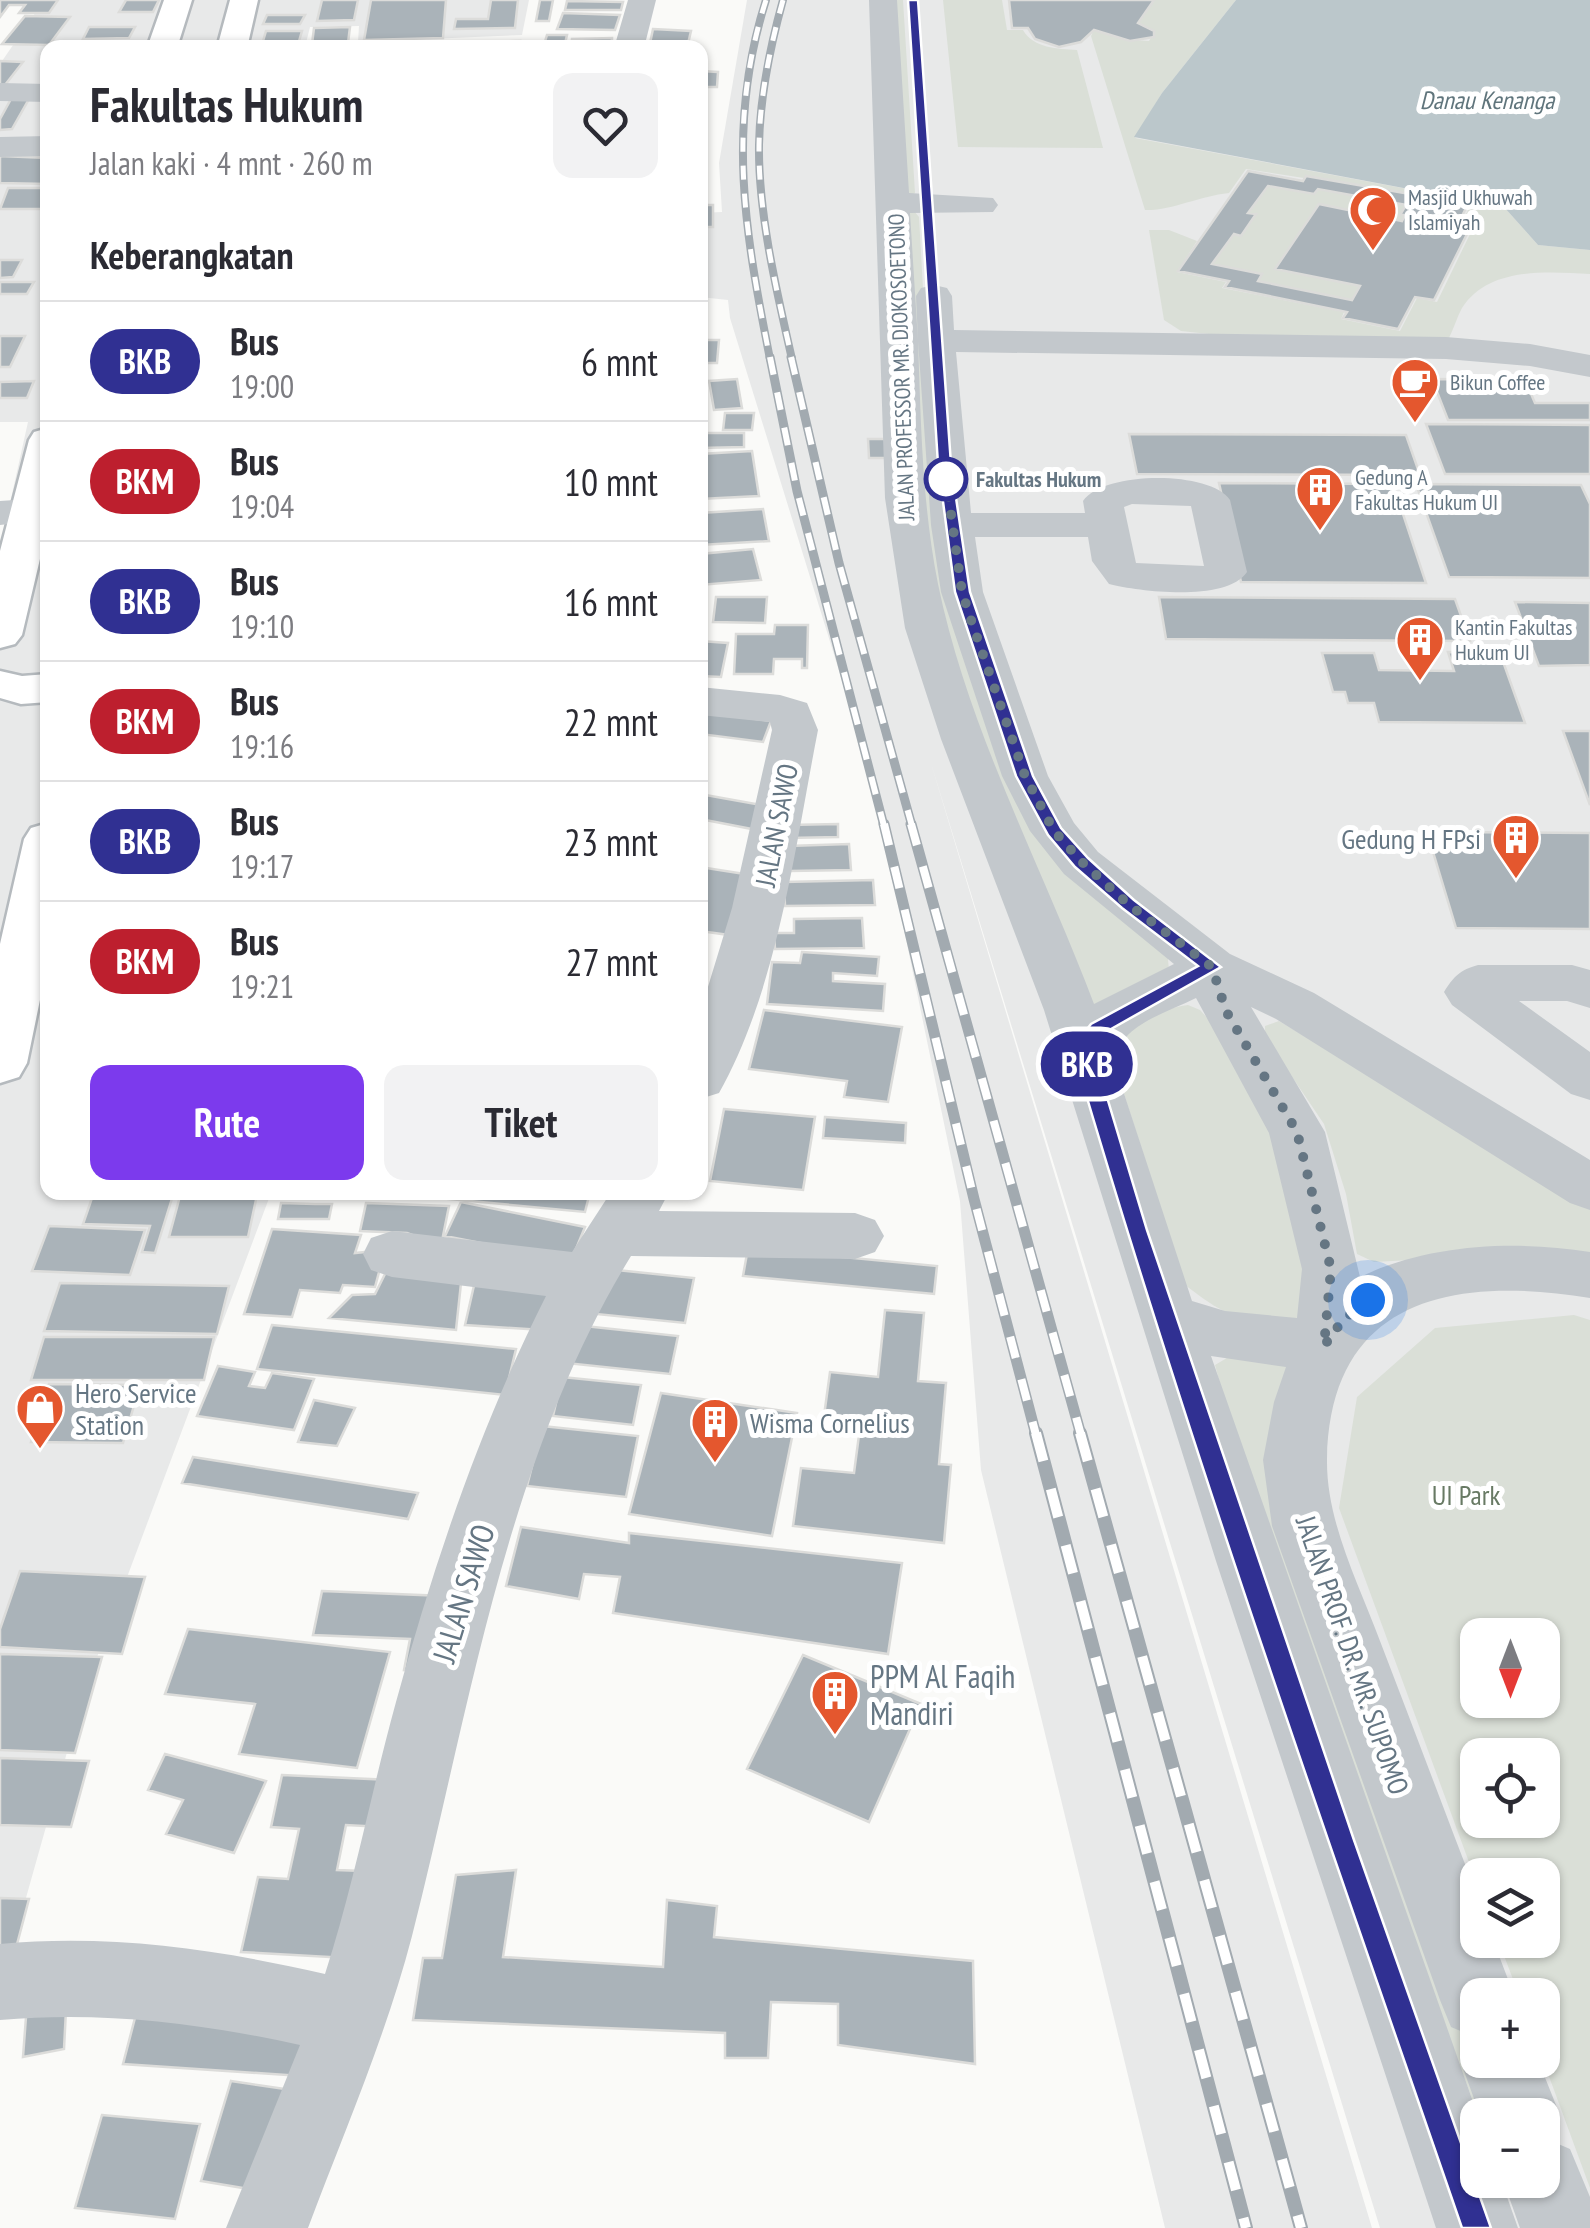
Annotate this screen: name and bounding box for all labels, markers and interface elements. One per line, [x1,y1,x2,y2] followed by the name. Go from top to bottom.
[90,73,363,135] text: Fakultas Hukum
[553,73,658,178] button: heart
[1420,84,1556,116] water label: Danau Kenanga
[90,142,373,184] text: Jalan kaki · 4 mnt · 260 m
[1408,183,1533,236] place label: Masjid Ukhuwah Islamiyah
[1347,184,1399,252] mosque icon: Masjid Ukhuwah Islamiyah
[882,213,920,522] street label: JALAN PROFESSOR MR. DJOKOSOETONO
[90,230,293,279] text: Keberangkatan
[230,316,279,365] text: Bus
[581,337,658,386] text: 6 mnt
[119,338,171,384] text: BKB
[1389,356,1441,424] cafe icon: Bikun Coffee
[230,365,294,407] text: 19:00
[1450,368,1545,396] place label: Bikun Coffee
[230,436,279,485] text: Bus
[564,457,658,506] text: 10 mnt
[116,458,174,504] text: BKM
[925,458,967,500] marker: Fakultas Hukum
[1355,463,1498,516] place label: Gedung A Fakultas Hukum UI
[1294,464,1346,532] building icon: Gedung A Fakultas Hukum UI
[976,465,1101,493] place label: Fakultas Hukum
[230,485,294,527] text: 19:04
[230,556,279,605] text: Bus
[564,577,658,626] text: 16 mnt
[119,578,171,624] text: BKB
[230,605,294,647] text: 19:10
[1455,613,1572,666] place label: Kantin Fakultas Hukum UI
[1394,614,1446,682] building icon: Kantin Fakultas Hukum UI
[230,676,279,725] text: Bus
[564,697,658,746] text: 22 mnt
[116,698,174,744] text: BKM
[230,725,294,767] text: 19:16
[746,760,806,891] street label: JALAN SAWO
[230,796,279,845] text: Bus
[1490,812,1542,880] building icon: Gedung H FPsi
[564,817,658,866] text: 23 mnt
[119,818,171,864] text: BKB
[1341,820,1481,857] place label: Gedung H FPsi
[230,845,294,887] text: 19:17
[230,916,279,965] text: Bus
[566,937,658,986] text: 27 mnt
[116,938,174,984] text: BKM
[230,965,294,1007] text: 19:21
[1030,1032,1144,1096] line badge: BKB
[1061,1041,1113,1087] text: BKB
[90,1065,364,1180] button: Rute
[384,1065,658,1180] button: Tiket
[1343,1275,1393,1325] your location
[75,1374,197,1443] place label: Hero Service Station
[14,1382,66,1450] shop icon: Hero Service Station
[689,1396,741,1464] building icon: Wisma Cornelius
[750,1404,910,1441] place label: Wisma Cornelius
[1432,1476,1500,1513] park label: UI Park
[1288,1510,1418,1799] street label: JALAN PROF. DR. MR. SUPOMO
[422,1519,504,1668] street label: JALAN SAWO
[1460,1618,1560,1718] north arrow
[1460,1618,1560,2198] map controls
[870,1655,1015,1734] place label: PPM Al Faqih Mandiri
[809,1668,861,1736] building icon: PPM Al Faqih Mandiri
[1460,1738,1560,1838] button: locate
[1460,1858,1560,1958] button: layers
[1460,1978,1560,2078] button: +
[1460,2098,1560,2198] button: −

